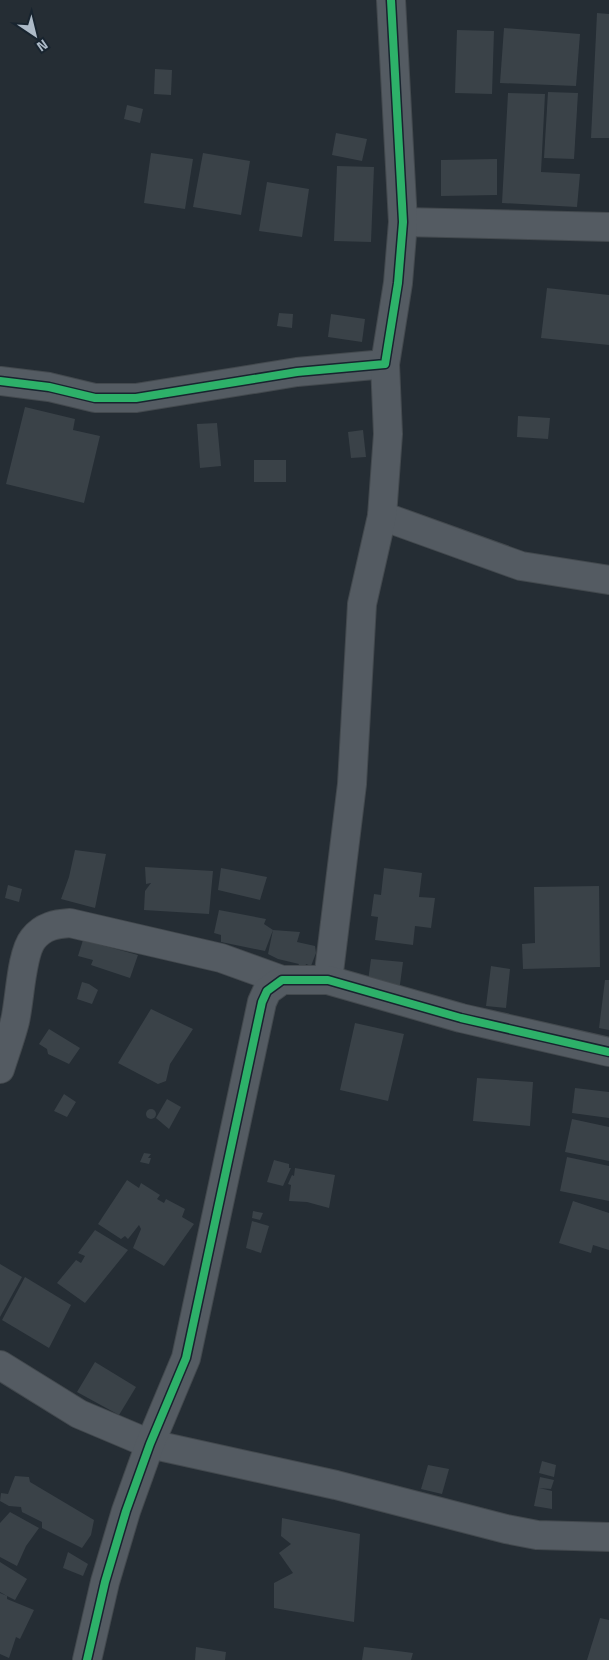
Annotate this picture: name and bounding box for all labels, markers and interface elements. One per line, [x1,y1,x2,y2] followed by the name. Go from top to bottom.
[10,10,60,60] north arrow
[33,35,53,57] text: N

